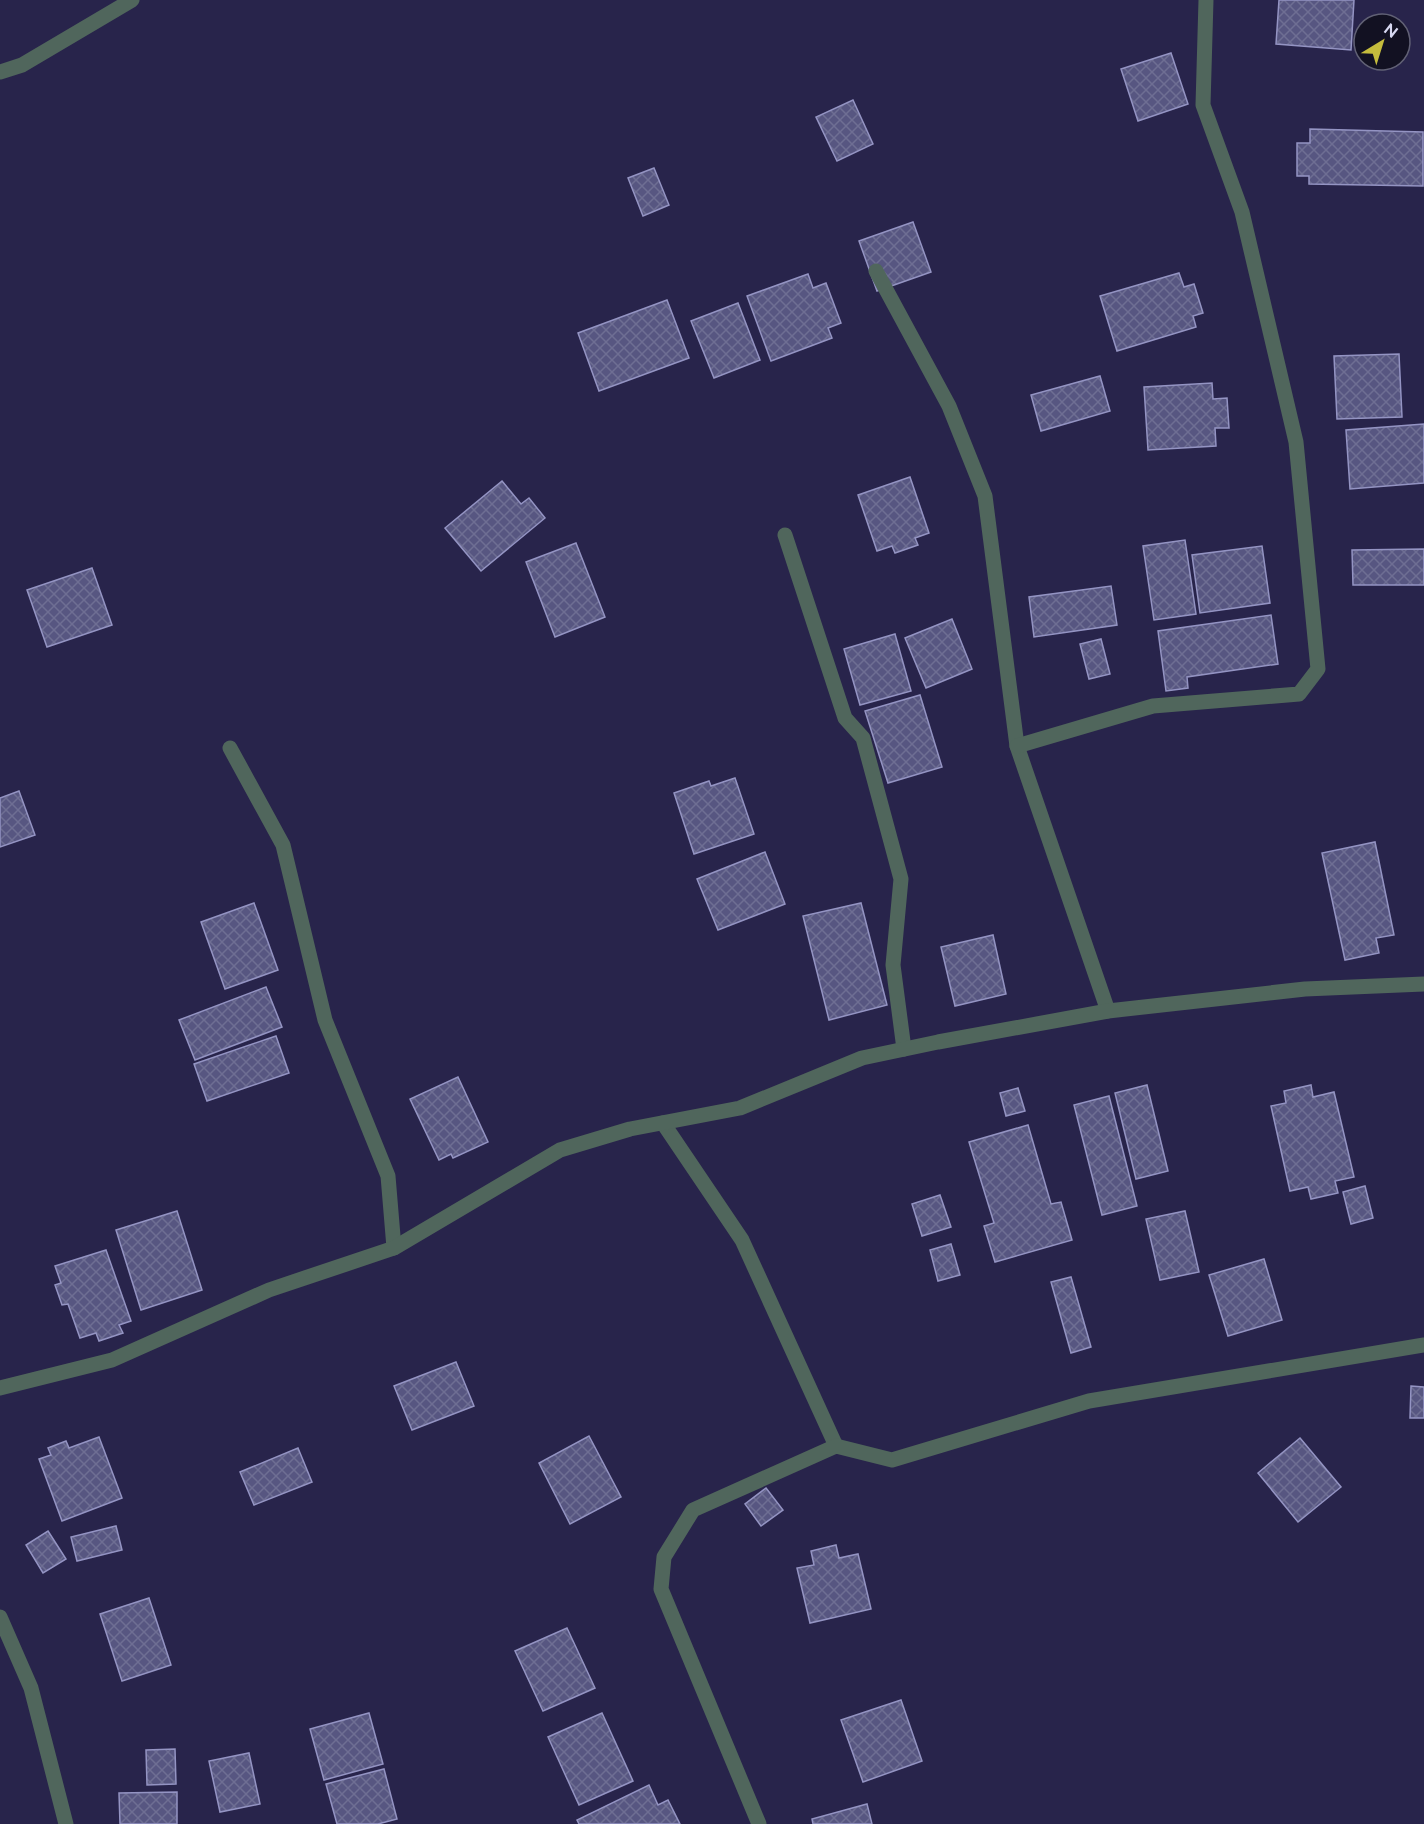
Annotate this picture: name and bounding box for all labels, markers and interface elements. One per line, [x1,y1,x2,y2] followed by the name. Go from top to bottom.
[1352,12,1412,72] north arrow
[1380,19,1402,42] text: N

